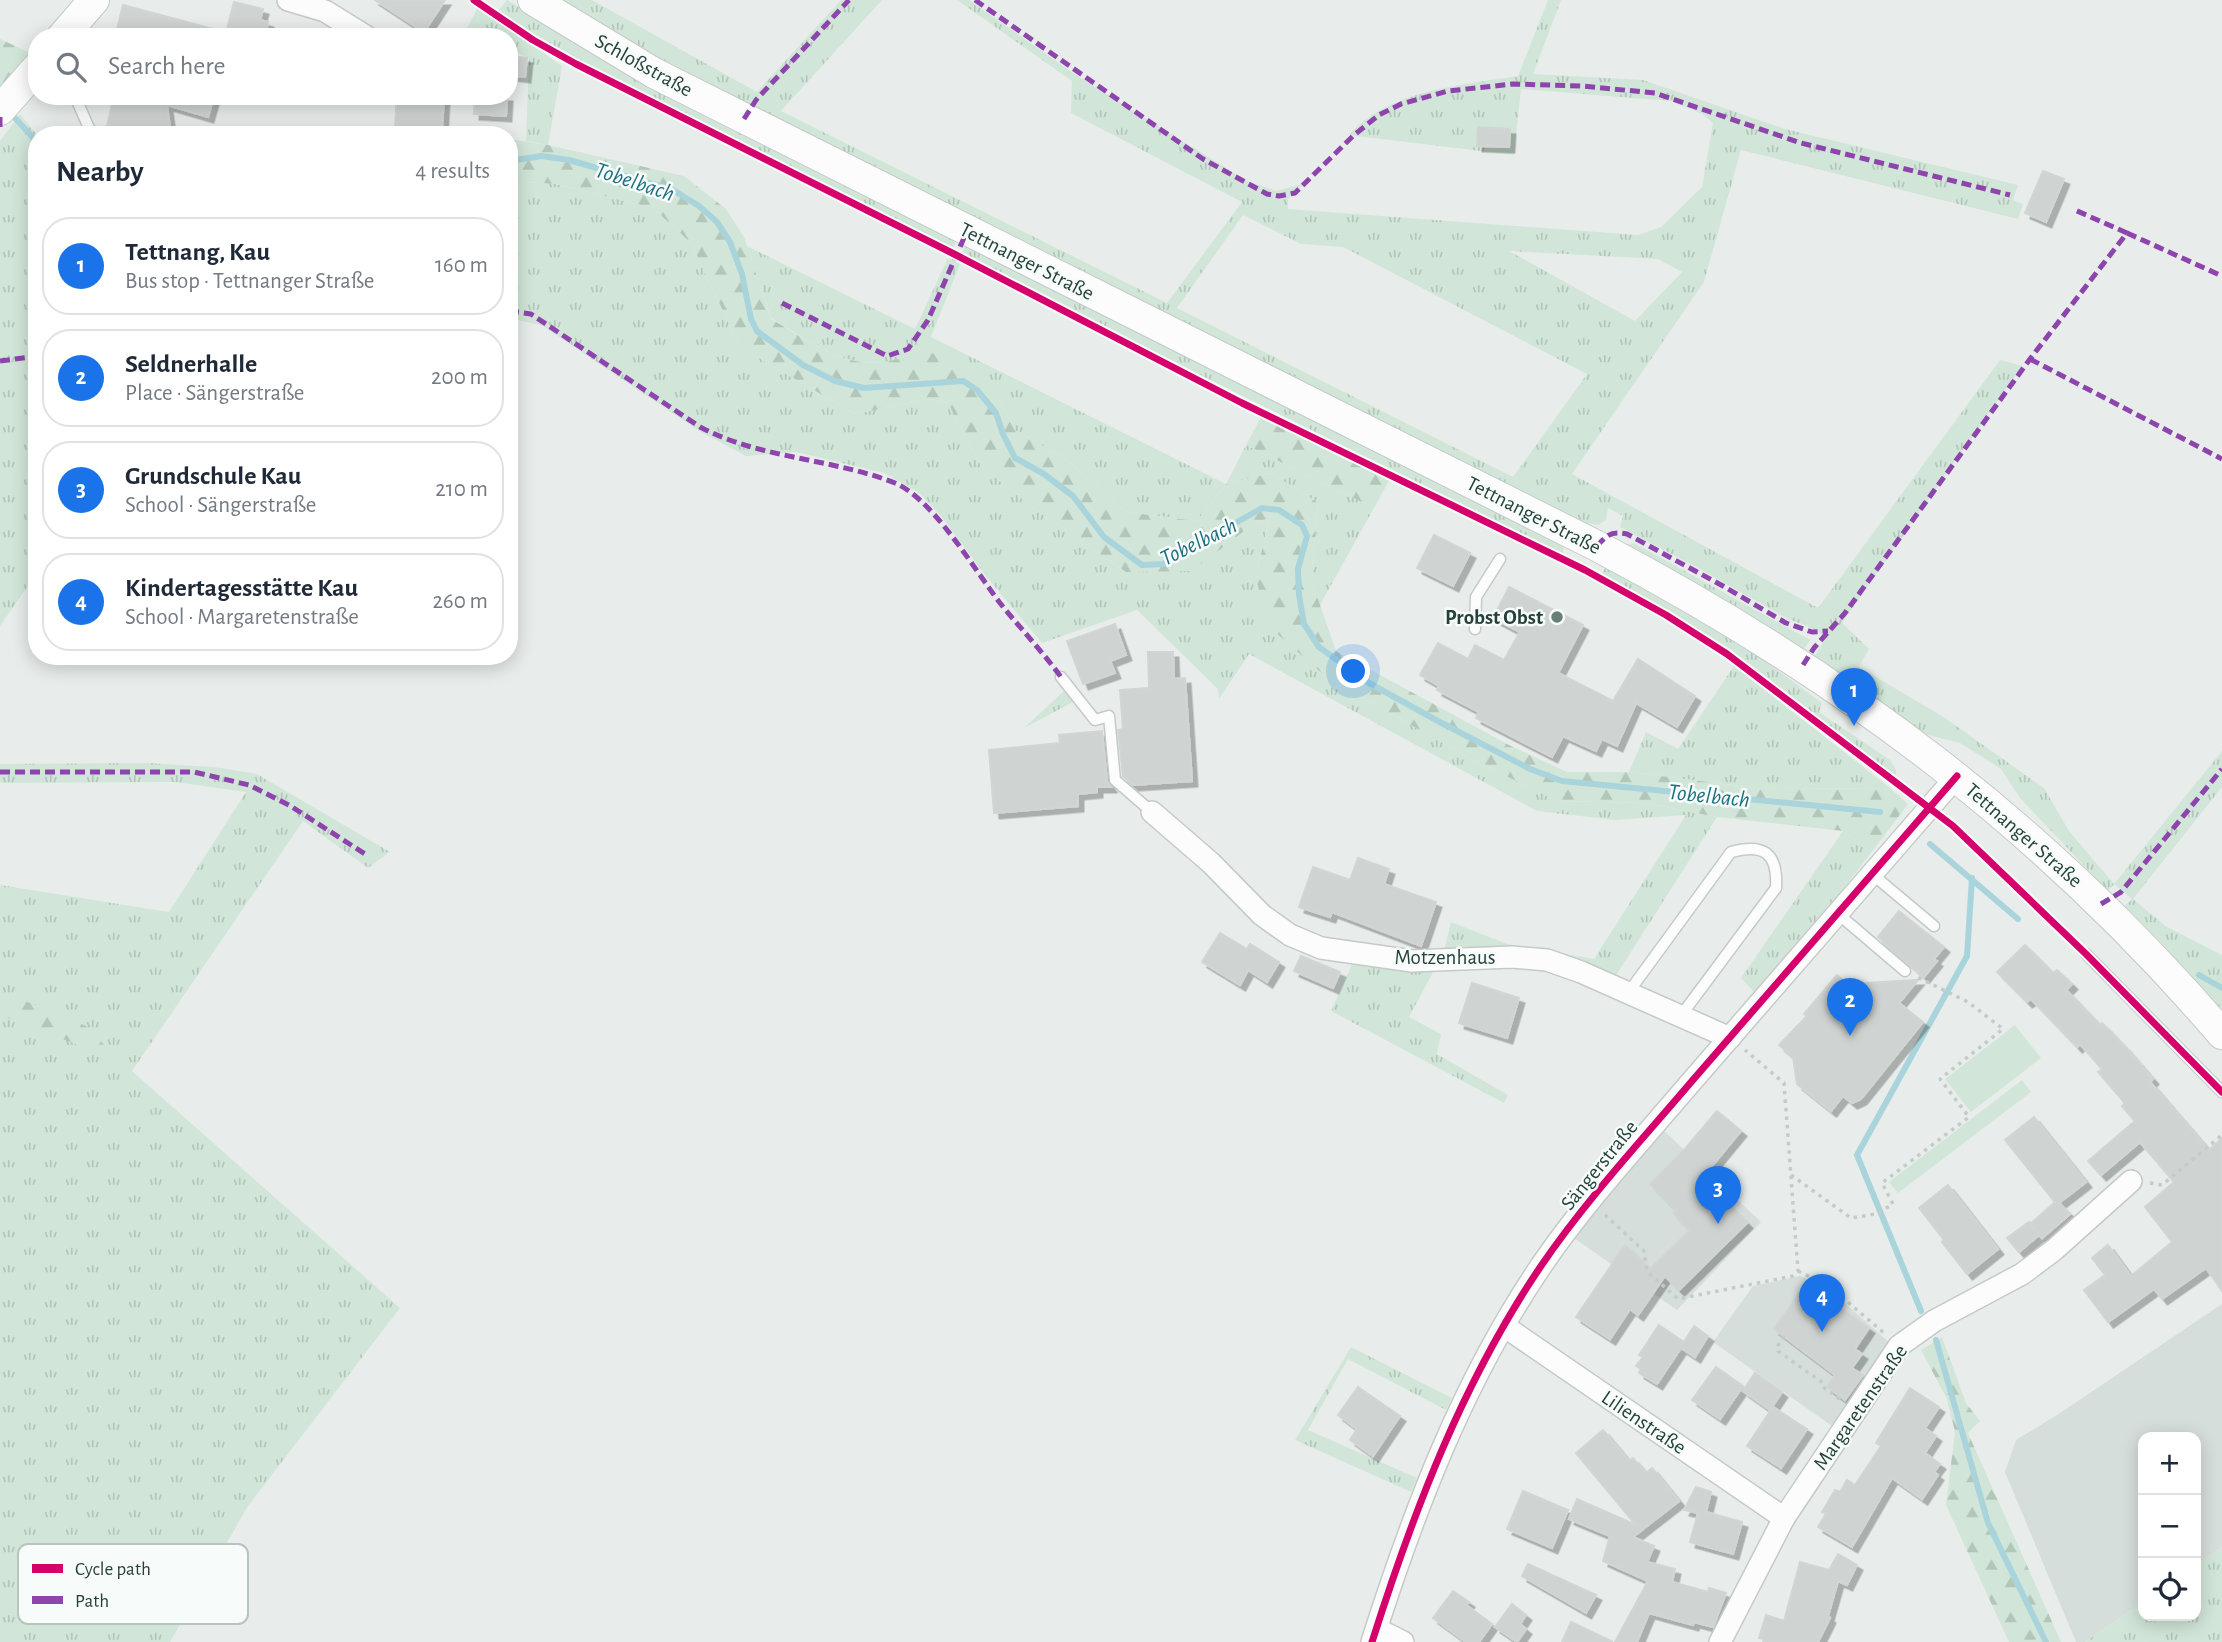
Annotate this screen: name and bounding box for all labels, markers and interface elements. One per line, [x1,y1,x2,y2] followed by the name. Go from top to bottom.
[28,28,518,105] search box
[592,30,696,101] street label: Schloßstraße
[52,48,90,86] icon: search
[108,53,226,79] text: Search here
[56,157,144,187] text: Nearby
[592,159,677,206] water label: Tobelbach
[415,160,490,183] text: 4 results
[956,219,1097,304] street label: Tettnanger Straße
[125,239,270,265] text: Tettnang, Kau
[77,254,85,277] text: 1
[435,254,488,277] text: 160 m
[125,270,374,293] text: Bus stop · Tettnanger Straße
[125,351,257,377] text: Seldnerhalle
[76,366,86,389] text: 2
[431,366,488,389] text: 200 m
[125,382,304,405] text: Place · Sängerstraße
[125,463,301,489] text: Grundschule Kau
[1463,473,1604,558] street label: Tettnanger Straße
[76,478,86,501] text: 3
[435,478,488,501] text: 210 m
[125,494,316,517] text: School · Sängerstraße
[1157,514,1241,571] water label: Tobelbach
[125,575,358,601] text: Kindertagesstätte Kau
[75,590,87,613] text: 4
[432,590,488,613] text: 260 m
[125,606,359,629] text: School · Margaretenstraße
[1445,607,1543,628] place label: Probst Obst
[1549,609,1565,625] marker: Probst Obst
[1336,654,1370,688] your location
[1831,668,1877,726] pin: 1
[1961,779,2086,892] street label: Tettnanger Straße
[1667,781,1751,812] water label: Tobelbach
[1394,947,1496,968] street label: Motzenhaus
[1827,978,1873,1036] pin: 2
[1557,1117,1642,1214] street label: Sängerstraße
[1695,1166,1741,1224] pin: 3
[1799,1274,1845,1332] pin: 4
[1810,1341,1911,1474] street label: Margaretenstraße
[1598,1387,1690,1458] street label: Lilienstraße
[2138,1432,2201,1621] map controls
[2138,1432,2201,1495] button: +
[2138,1495,2201,1558] button: −
[18,1544,248,1624] legend
[2138,1558,2201,1621] button: locate
[75,1560,151,1579] text: Cycle path
[75,1592,109,1611] text: Path

